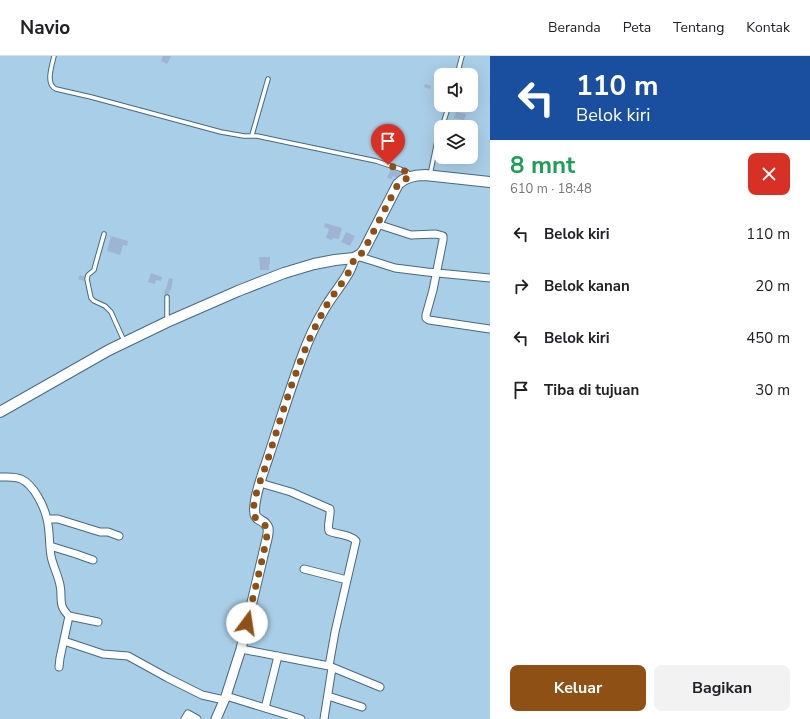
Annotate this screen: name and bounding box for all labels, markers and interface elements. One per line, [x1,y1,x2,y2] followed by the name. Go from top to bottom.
[20,15,70,41] text: Navio
[548,18,601,37] text: Beranda
[623,18,651,37] text: Peta
[673,18,724,37] text: Tentang
[746,18,790,37] text: Kontak
[576,67,659,105] text: 110 m
[434,68,478,164] map controls
[434,68,478,112] button: sound
[510,72,562,124] icon: left
[576,103,650,127] text: Belok kiri
[434,120,478,164] button: layers
[371,124,405,165] pin
[377,130,399,152] icon: arrive
[510,149,575,181] text: 8 mnt
[748,153,790,195] button: close
[510,180,592,198] text: 610 m · 18:48
[510,223,532,245] icon: left
[544,224,609,244] text: Belok kiri
[746,224,790,244] text: 110 m
[510,275,532,297] icon: right
[544,276,630,296] text: Belok kanan
[755,276,790,296] text: 20 m
[510,327,532,349] icon: left
[544,328,609,348] text: Belok kiri
[746,328,790,348] text: 450 m
[510,379,532,401] icon: arrive
[544,380,639,400] text: Tiba di tujuan
[755,380,790,400] text: 30 m
[226,602,268,644] position arrow
[510,665,646,711] button: Keluar
[654,665,790,711] button: Bagikan

